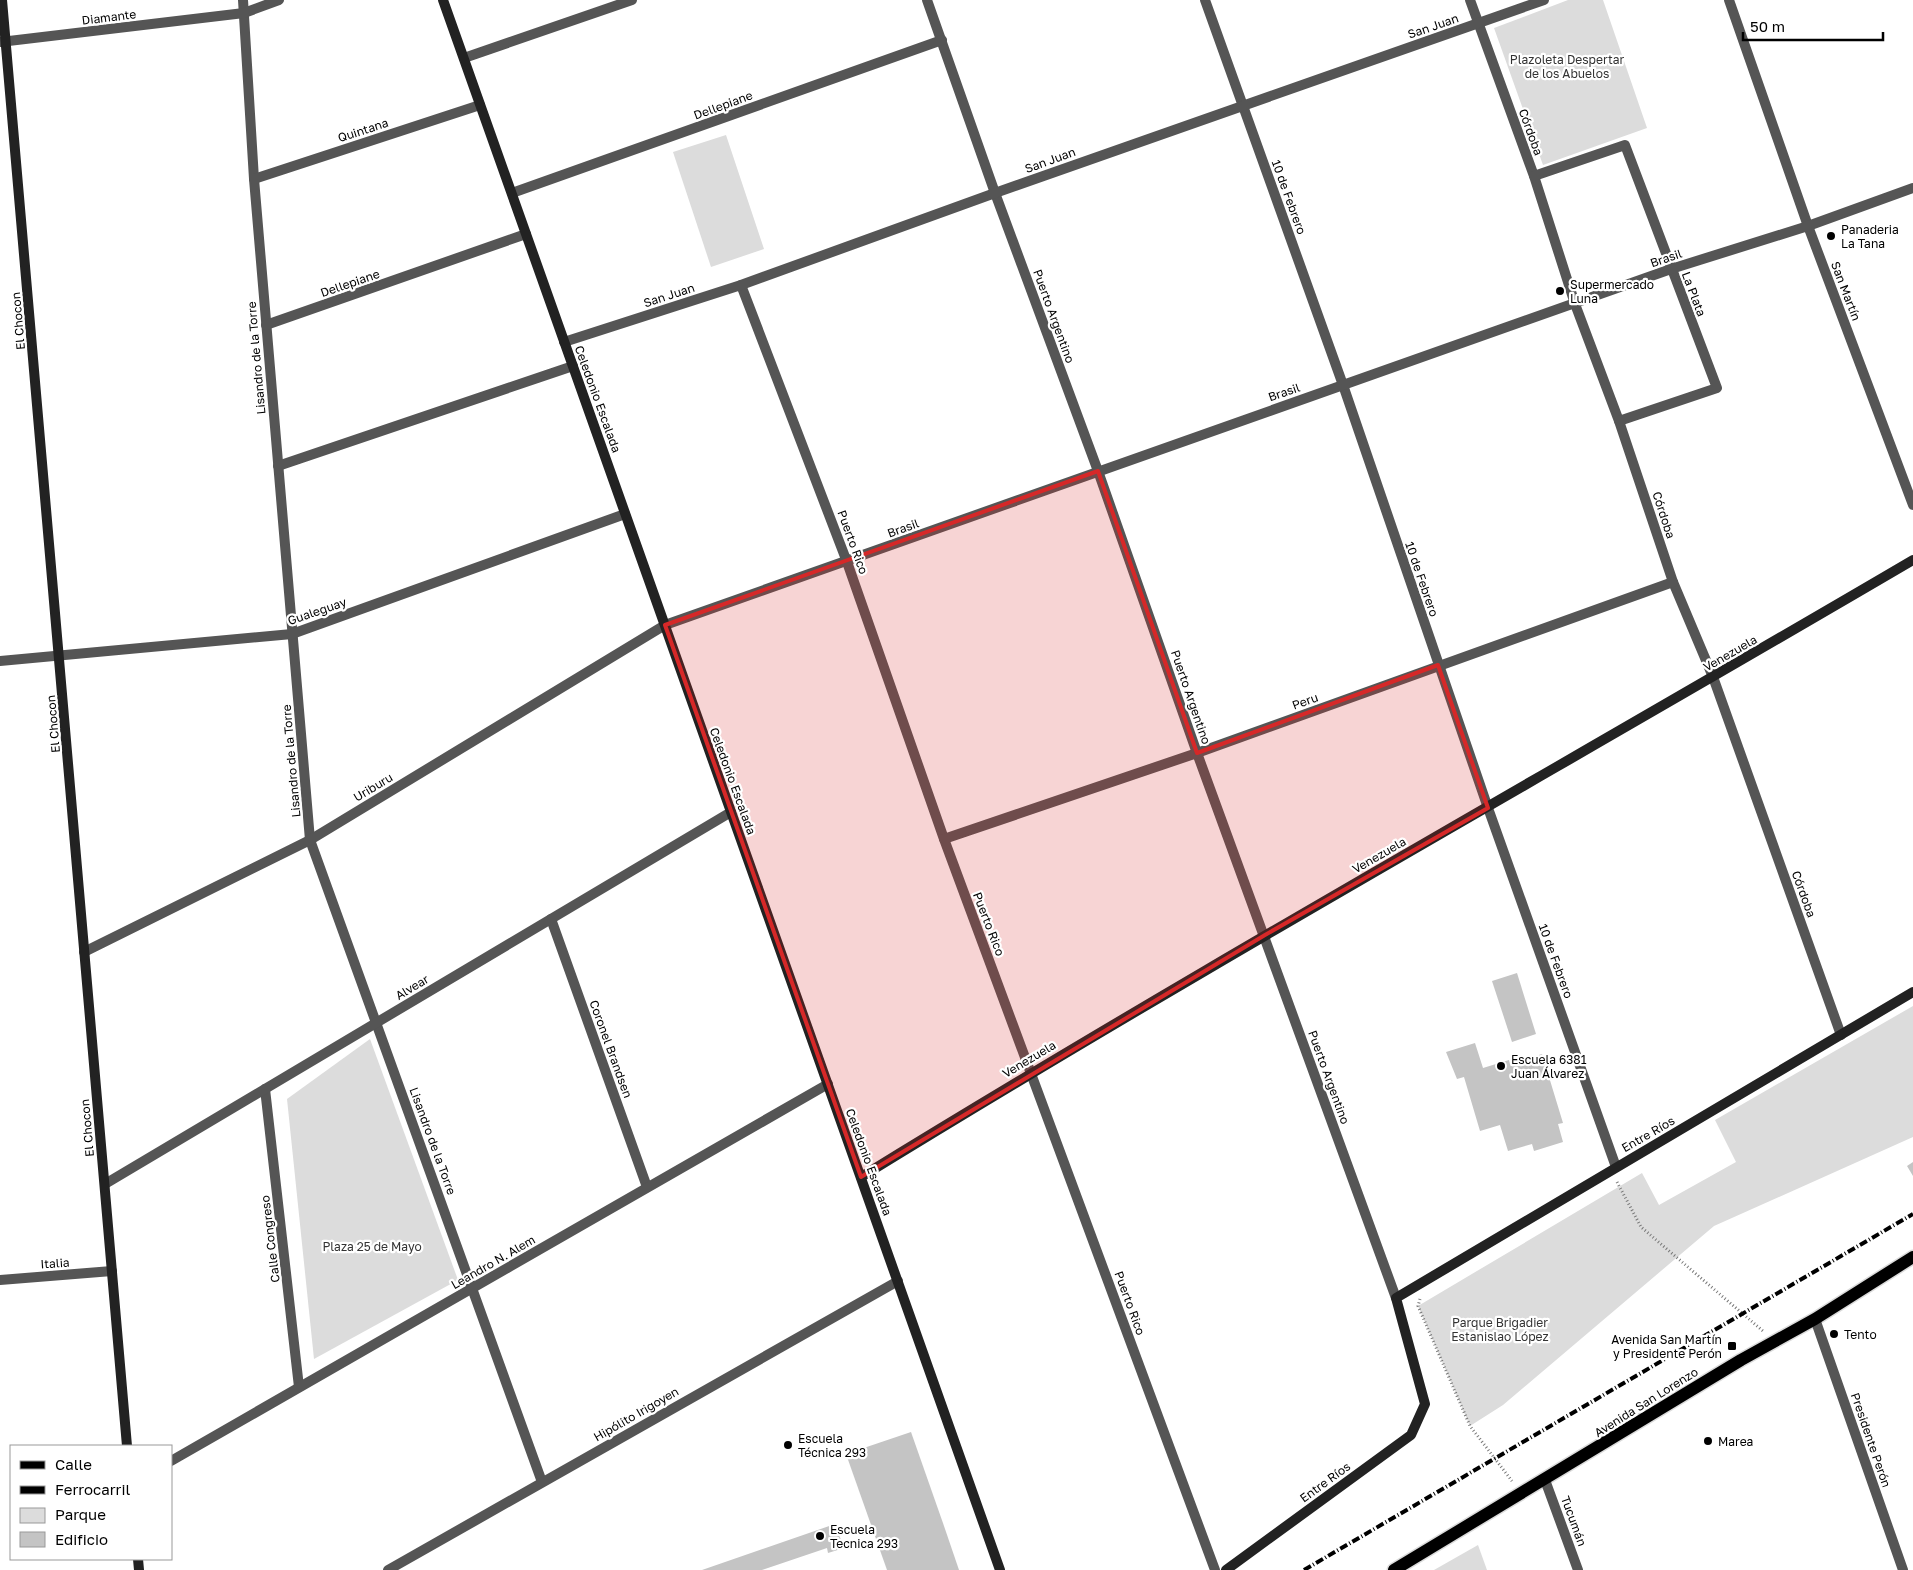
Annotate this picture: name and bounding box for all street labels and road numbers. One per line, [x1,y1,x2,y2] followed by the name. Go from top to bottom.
[81,6,137,28] street label: Diamante
[1406,10,1460,42] street label: San Juan
[691,87,755,123] street label: Dellepiane
[1516,107,1546,157] street label: Córdoba
[336,115,390,145] street label: Quintana
[1023,144,1077,176] street label: San Juan
[1269,158,1309,236] street label: 10 de Febrero
[1648,246,1684,270] street label: Brasil
[1828,259,1864,323] street label: San Martín
[318,266,382,300] street label: Dellepiane
[1030,267,1078,365] street label: Puerto Argentino
[1679,270,1709,318] street label: La Plata
[642,280,696,310] street label: San Juan
[8,291,28,351] street label: El Chocon
[244,301,268,415] street label: Lisandro de la Torre
[572,343,624,455] street label: Celedonio Escalada
[1266,380,1302,404] street label: Brasil
[1649,490,1679,540] street label: Córdoba
[834,508,872,576] street label: Puerto Rico
[885,515,921,541] street label: Brasil
[1402,540,1442,618] street label: 10 de Febrero
[286,594,349,628] street label: Gualeguay
[1700,632,1760,674] street label: Venezuela
[1168,648,1214,746] street label: Puerto Argentino
[1290,689,1320,713] street label: Peru
[43,694,63,754] street label: El Chocon
[279,704,303,818] street label: Lisandro de la Torre
[707,725,759,837] street label: Celedonio Escalada
[351,769,395,805] street label: Uriburu
[1349,834,1409,876] street label: Venezuela
[1789,869,1819,919] street label: Córdoba
[970,890,1008,958] street label: Puerto Rico
[1536,922,1576,1000] street label: 10 de Febrero
[393,971,432,1003] street label: Alvear
[586,998,636,1100] street label: Coronel Brandsen
[1305,1028,1353,1126] street label: Puerto Argentino
[1000,1037,1058,1081] street label: Venezuela
[407,1085,459,1197] street label: Lisandro de la Torre
[77,1098,97,1158] street label: El Chocon
[843,1106,895,1218] street label: Celedonio Escalada
[1619,1113,1677,1155] street label: Entre Ríos
[257,1195,283,1283] street label: Calle Congreso
[448,1232,538,1292] street label: Leandro N. Alem
[40,1255,70,1271] street label: Italia
[1111,1269,1149,1337] street label: Puerto Rico
[1591,1364,1701,1440] street label: Avenida San Lorenzo
[591,1384,681,1444] street label: Hipólito Irigoyen
[1848,1391,1894,1489] street label: Presidente Perón
[1297,1459,1353,1505] street label: Entre Ríos
[1558,1494,1590,1548] street label: Tucumán

